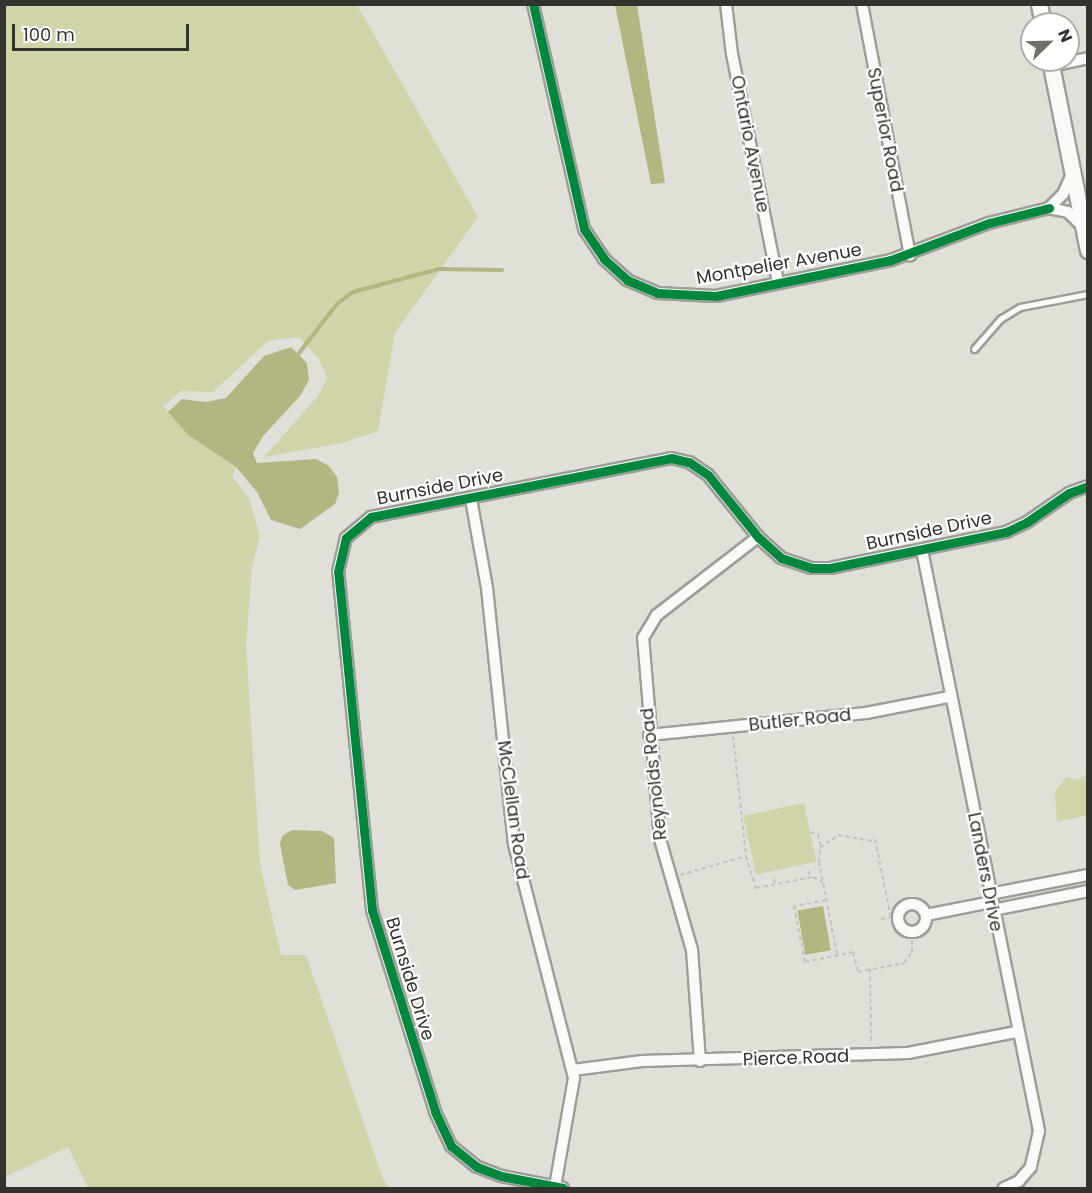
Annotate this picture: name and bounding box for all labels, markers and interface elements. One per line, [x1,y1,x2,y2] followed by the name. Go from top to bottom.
[15,12,192,50] scale bar
[1020,12,1080,72] north arrow
[23,22,75,47] text: 100 m
[1052,26,1078,46] text: N
[862,66,908,194] street label: Superior Road
[726,73,774,215] street label: Ontario Avenue
[695,239,863,289] street label: Montpelier Avenue
[375,464,505,510] street label: Burnside Drive
[864,507,994,555] street label: Burnside Drive
[748,704,852,736] street label: Butler Road
[636,707,672,841] street label: Reynolds Road
[493,739,533,881] street label: McClellan Road
[963,811,1007,933] street label: Landers Drive
[381,915,439,1043] street label: Burnside Drive
[742,1045,850,1071] street label: Pierce Road

